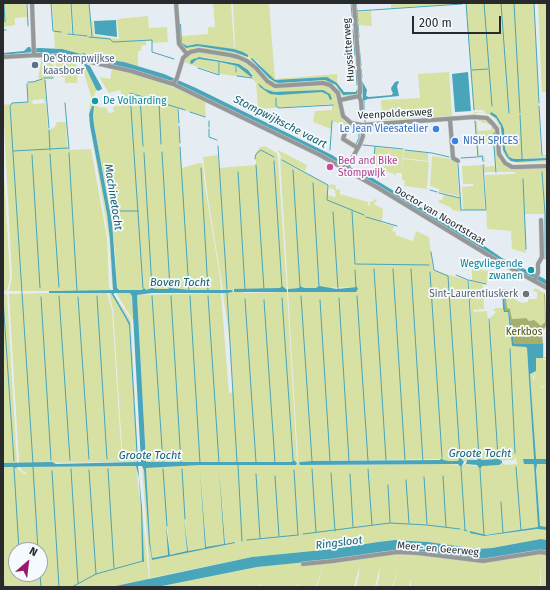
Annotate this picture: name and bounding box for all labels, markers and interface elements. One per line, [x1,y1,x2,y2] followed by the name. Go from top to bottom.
[414,8,503,34] scale bar
[419,16,452,30] text: 200 m
[341,18,357,82] street label: Huyssitterweg
[43,53,115,76] place label: De Stompwijkse kaasboer
[30,60,40,70] marker: De Stompwijkse kaasboer
[231,93,329,151] water label: Stompwijksche vaart
[103,95,166,107] place label: De Volharding
[90,96,100,106] marker: De Volharding
[358,106,432,122] street label: Veenpoldersweg
[340,123,428,135] place label: Le Jean Vleesatelier
[431,124,441,134] marker: Le Jean Vleesatelier
[463,135,518,147] place label: NISH SPICES
[450,136,460,146] marker: NISH SPICES
[338,155,397,178] place label: Bed and Bike Stompwijk
[325,162,335,172] marker: Bed and Bike Stompwijk
[101,163,125,231] water label: Machinetocht
[392,184,488,248] street label: Doctor van Noortstraat
[460,258,523,282] place label: Wegvliegende zwanen
[526,265,536,275] marker: Wegvliegende zwanen
[150,276,210,290] water label: Boven Tocht
[429,288,518,300] place label: Sint-Laurentiuskerk
[521,289,531,299] marker: Sint-Laurentiuskerk
[506,326,542,338] park label: Kerkbos
[449,447,511,461] water label: Groote Tocht
[119,449,181,463] water label: Groote Tocht
[315,534,363,552] water label: Ringsloot
[397,539,479,559] street label: Meer- en Geerweg
[8,542,48,582] north arrow
[27,544,40,559] text: N

